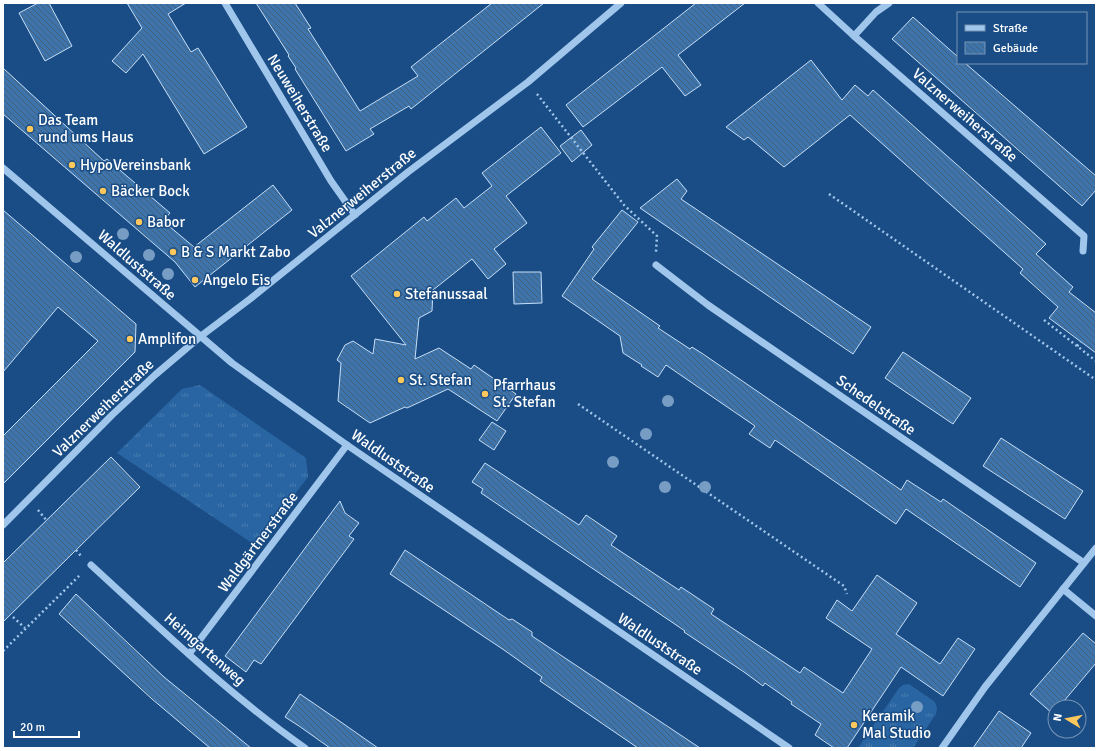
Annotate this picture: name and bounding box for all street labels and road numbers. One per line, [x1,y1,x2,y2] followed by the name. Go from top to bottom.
[264,51,336,155] street label: Neuweiherstraße
[909,64,1021,166] street label: Valznerweiherstraße
[304,144,420,242] street label: Valznerweiherstraße
[94,226,180,304] street label: Waldluststraße
[49,355,157,461] street label: Valznerweiherstraße
[833,371,919,439] street label: Schedelstraße
[348,426,438,496] street label: Waldluststraße
[214,488,302,596] street label: Waldgärtnerstraße
[161,609,249,689] street label: Heimgartenweg
[614,609,706,679] street label: Waldluststraße

